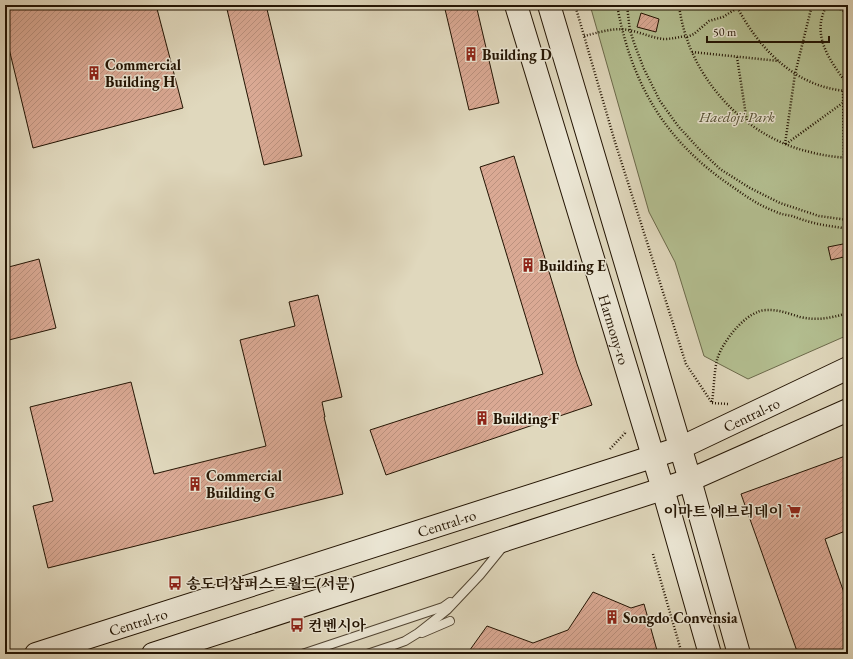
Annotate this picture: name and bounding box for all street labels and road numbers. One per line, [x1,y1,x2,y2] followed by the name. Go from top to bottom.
[595,292,634,367] street label: Harmony-ro
[720,393,783,436] street label: Central-ro
[415,504,478,541] street label: Central-ro
[106,603,170,640] street label: Central-ro

